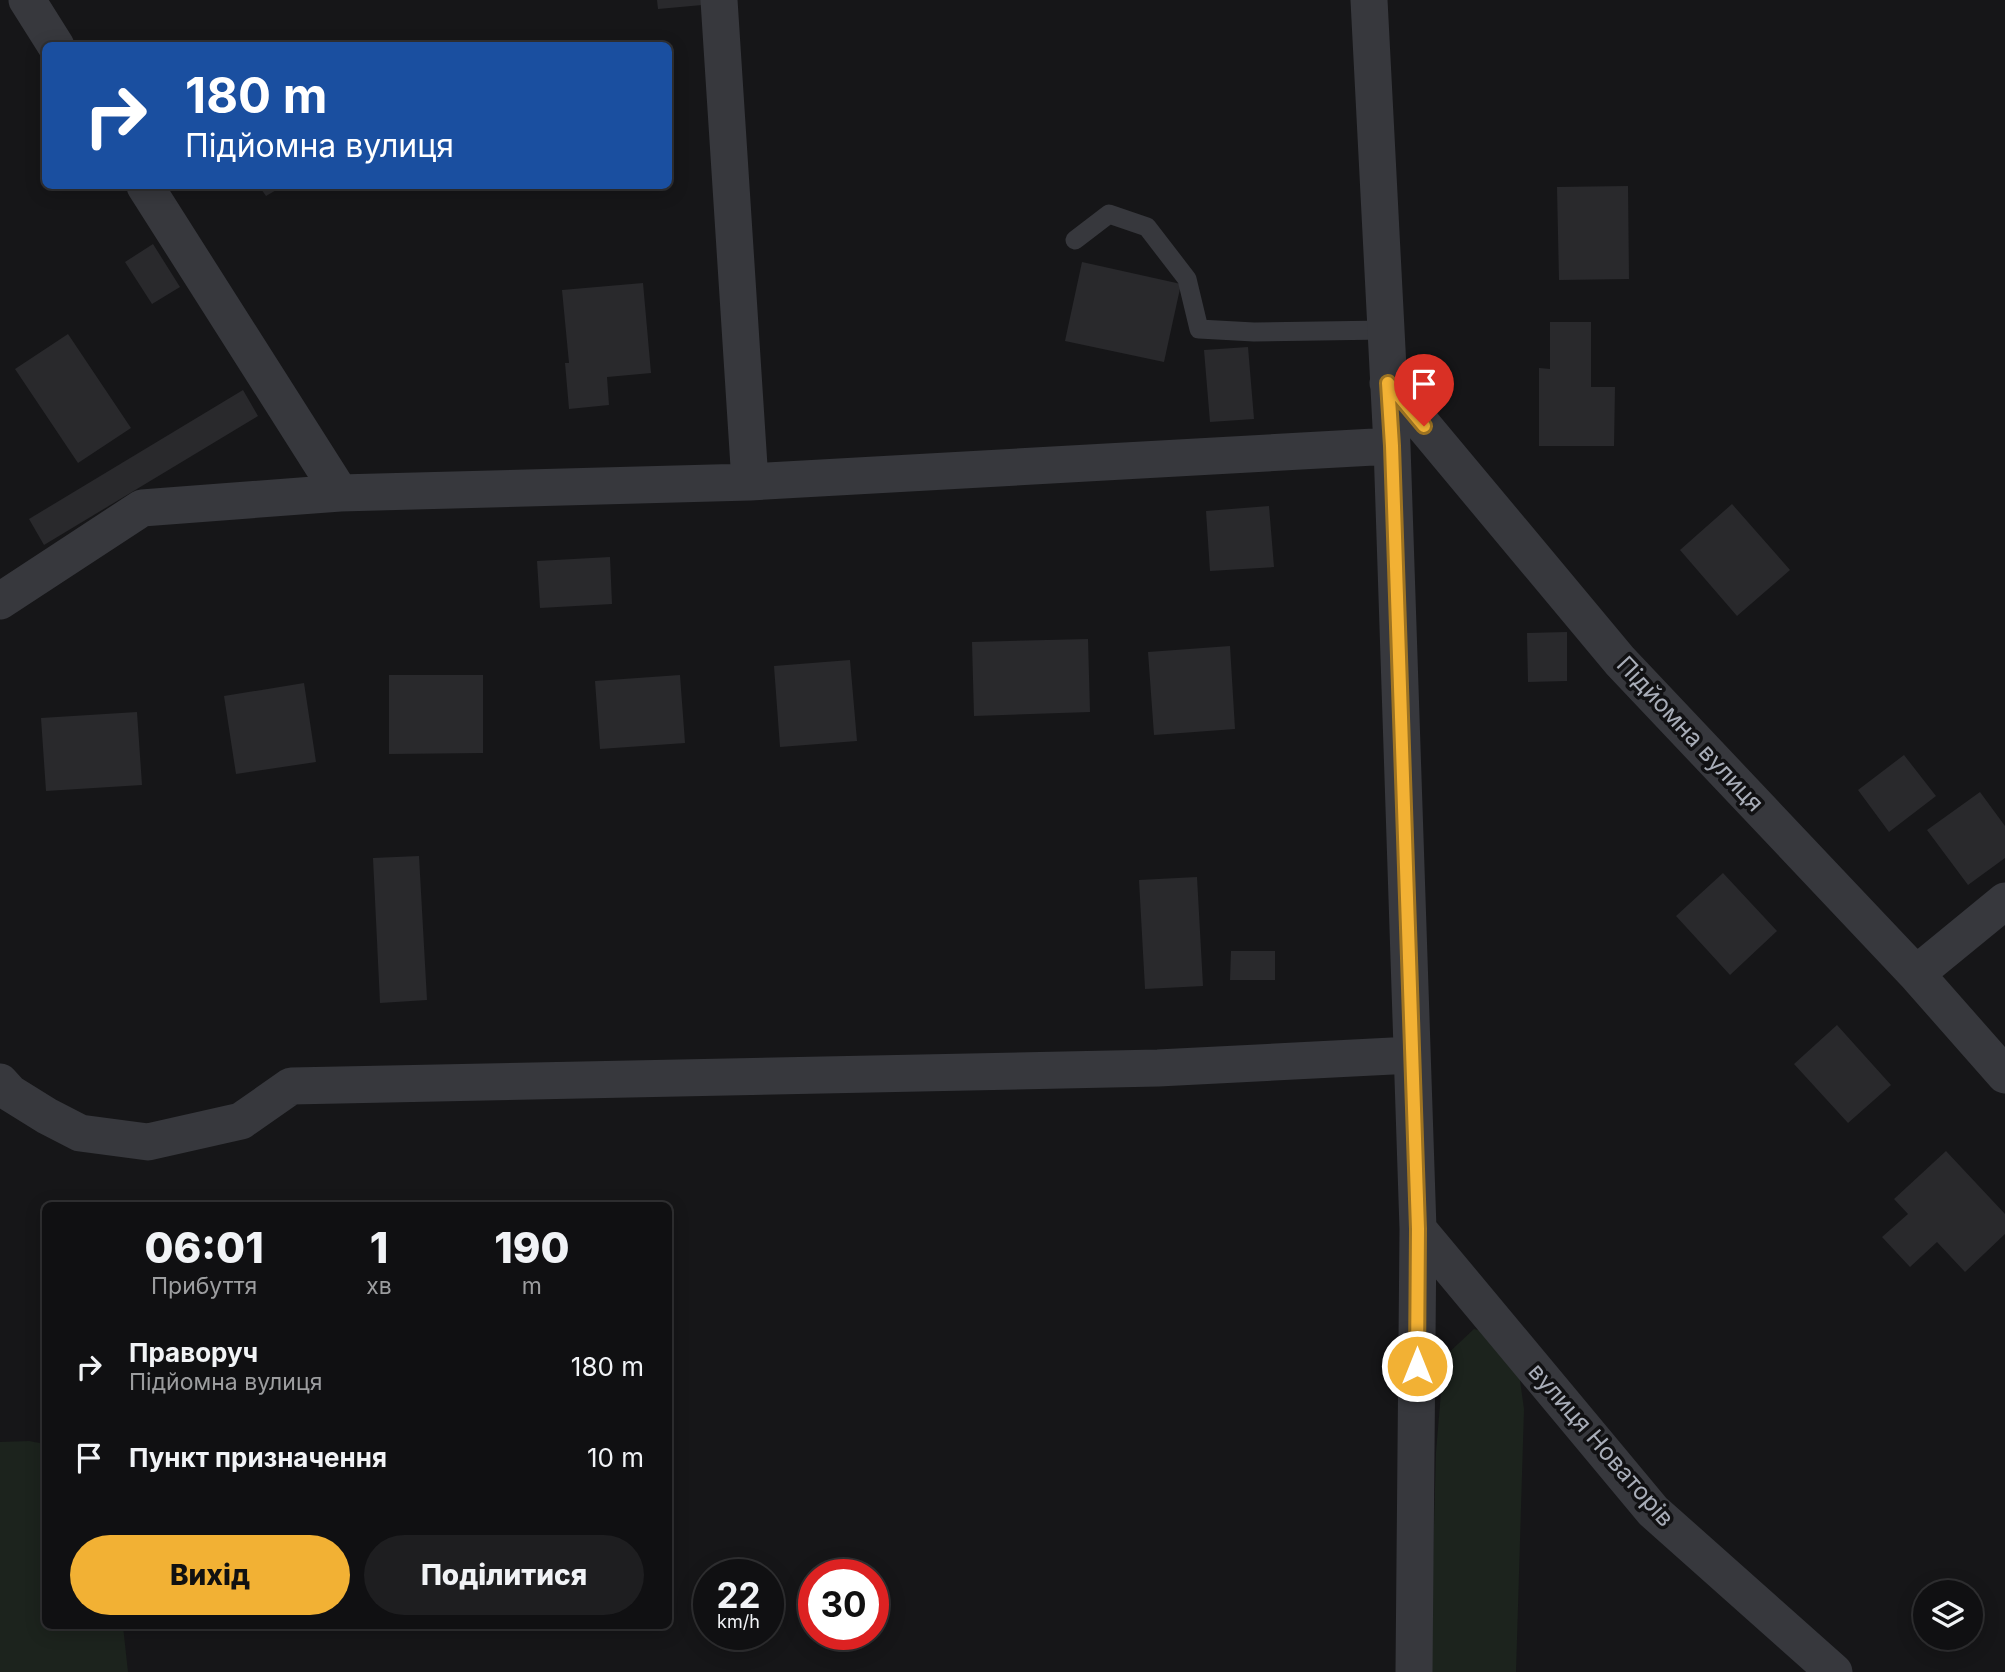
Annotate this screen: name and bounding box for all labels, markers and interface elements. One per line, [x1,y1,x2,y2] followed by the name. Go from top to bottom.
[185,66,327,125] text: 180 m
[70,70,161,161] icon: right
[185,126,454,165] text: Підйомна вулиця
[1394,354,1454,426] pin
[1405,365,1443,403] icon: arrive
[1611,650,1770,817] street label: Підйомна вулиця
[144,1222,264,1273] text: 06:01
[370,1222,388,1273] text: 1
[494,1222,570,1273] text: 190
[151,1272,257,1300] text: Прибуття
[366,1272,392,1300] text: хв
[522,1272,542,1300] text: m
[1380,1329,1454,1403] position arrow
[129,1337,258,1368] text: Праворуч
[70,1348,108,1386] icon: right
[571,1351,644,1382] text: 180 m
[1523,1357,1680,1532] street label: вулиця Новаторів
[129,1368,322,1396] text: Підйомна вулиця
[70,1439,108,1477] icon: arrive
[129,1442,387,1473] text: Пункт призначення
[587,1442,644,1473] text: 10 m
[70,1535,350,1615] button: Вихід
[364,1535,644,1615] button: Поділитися
[798,1559,889,1650] speed limit sign: 30
[716,1574,761,1616] text: 22
[1913,1580,1983,1650] map controls
[1913,1580,1983,1650] button: layers
[717,1611,760,1632] text: km/h

